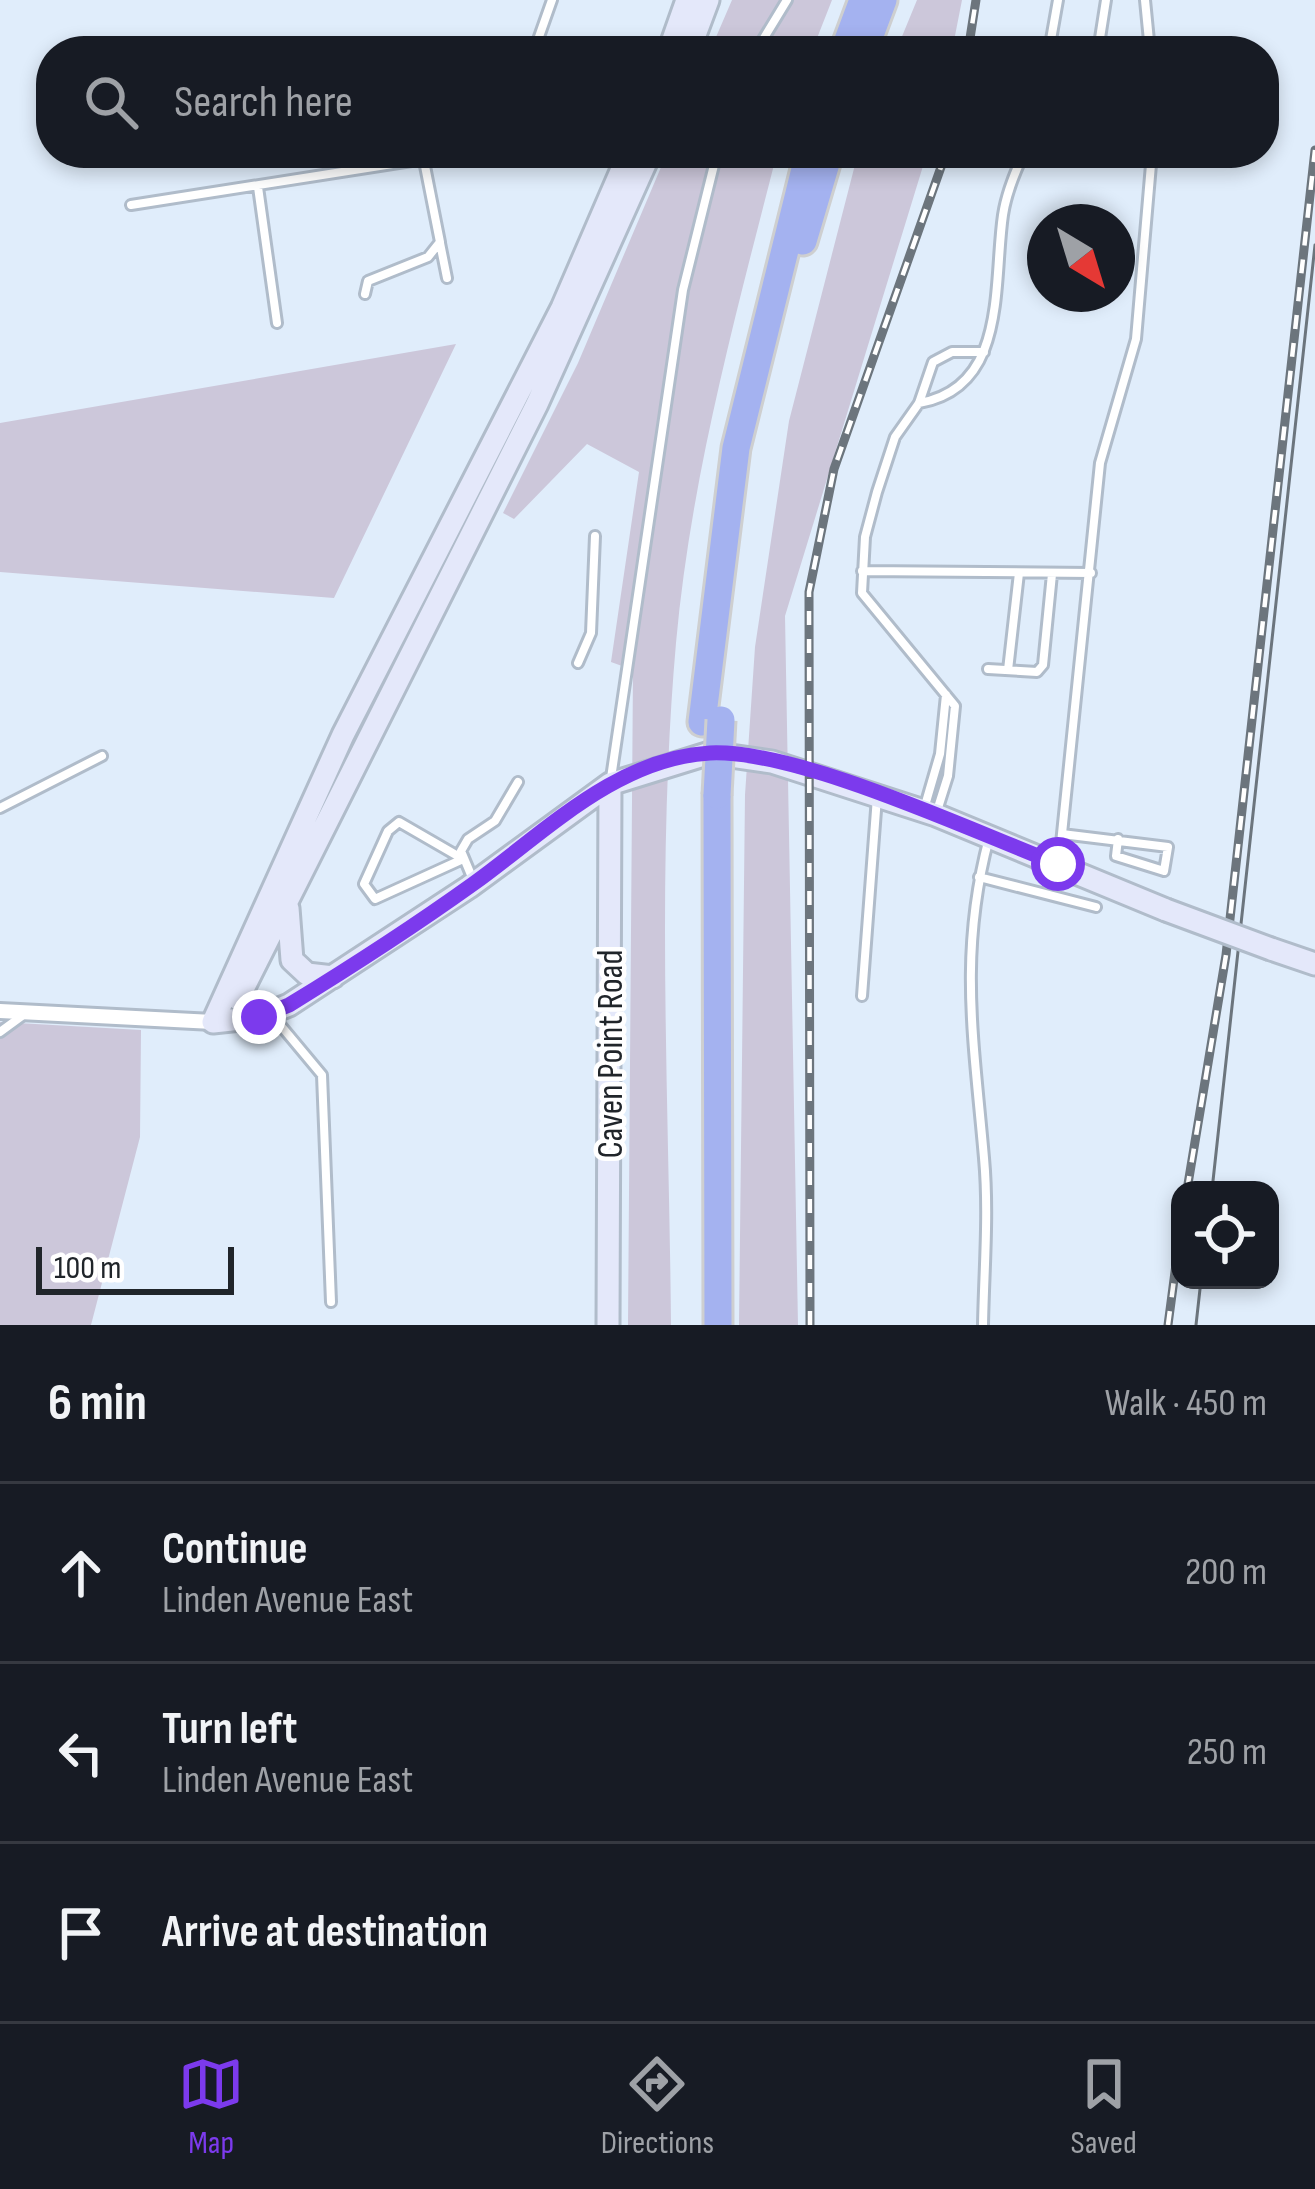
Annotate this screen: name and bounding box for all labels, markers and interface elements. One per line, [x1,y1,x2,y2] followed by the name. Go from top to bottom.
[36,36,1279,168] search box
[78,69,144,135] icon: search
[174,75,353,130] text: Search here
[1027,204,1135,312] north arrow
[1031,837,1085,891] route start
[590,950,633,1158] street label: Caven Point Road
[232,990,286,1044] route end
[1171,1181,1279,1289] map controls
[1171,1181,1279,1289] button: locate
[36,1241,234,1294] scale bar
[54,1248,121,1288] text: 100 m
[48,1373,147,1434] text: 6 min
[1105,1380,1267,1427] text: Walk · 450 m
[162,1522,308,1577] text: Continue
[48,1540,114,1606] icon: ahead
[1185,1549,1267,1596] text: 200 m
[162,1577,413,1624] text: Linden Avenue East
[162,1702,297,1757] text: Turn left
[48,1720,114,1786] icon: left
[1187,1729,1267,1776] text: 250 m
[162,1757,413,1804] text: Linden Avenue East
[48,1900,114,1966] icon: arrive
[162,1905,488,1960] text: Arrive at destination
[178,2051,244,2163] tab: Map
[601,2051,714,2163] tab: Directions
[1071,2051,1137,2163] tab: Saved

